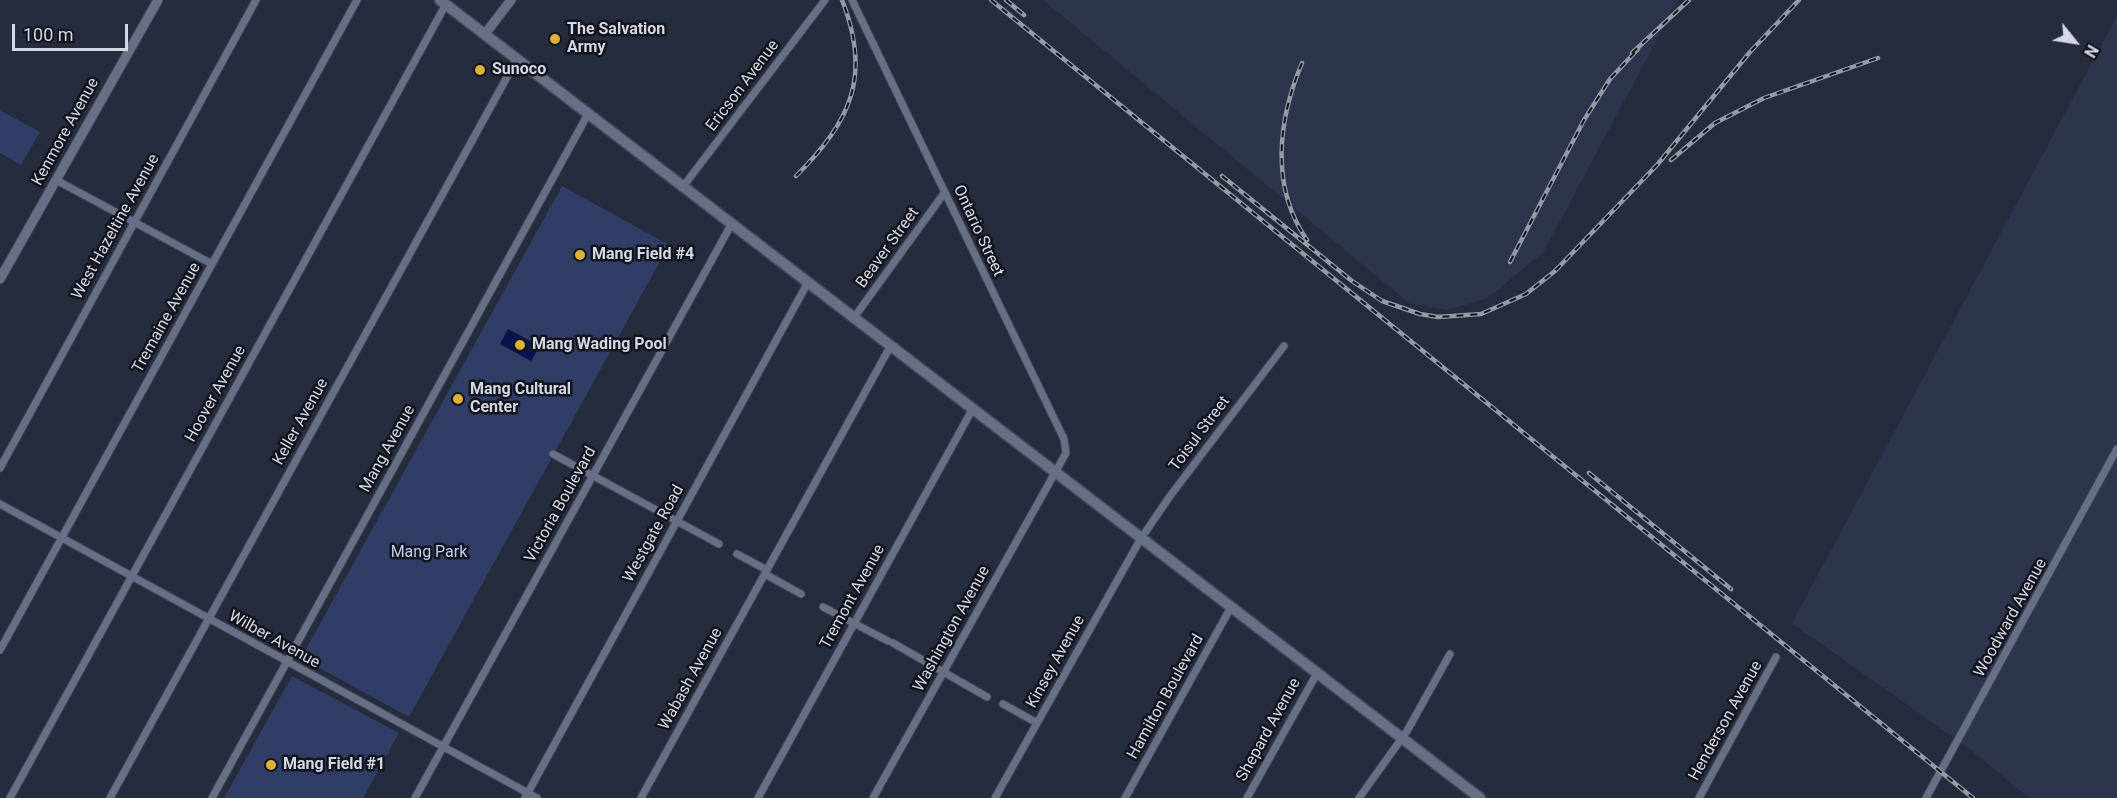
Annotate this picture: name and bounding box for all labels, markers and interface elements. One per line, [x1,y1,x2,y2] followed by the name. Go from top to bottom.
[15,12,130,50] scale bar
[2045,12,2105,72] north arrow
[567,20,665,58] place label: The Salvation Army
[23,24,74,45] text: 100 m
[548,32,562,46] marker: The Salvation Army
[702,37,784,135] street label: Ericson Avenue
[2080,42,2102,61] text: N
[492,60,546,80] place label: Sunoco
[473,63,487,77] marker: Sunoco
[28,75,104,189] street label: Kenmore Avenue
[68,151,164,303] street label: West Hazeltine Avenue
[949,182,1007,280] street label: Ontario Street
[852,204,924,292] street label: Beaver Street
[592,245,694,265] place label: Mang Field #4
[573,248,587,262] marker: Mang Field #4
[129,260,205,376] street label: Tremaine Avenue
[532,335,667,355] place label: Mang Wading Pool
[513,338,527,352] marker: Mang Wading Pool
[182,342,250,446] street label: Hoover Avenue
[269,375,333,469] street label: Keller Avenue
[470,380,571,418] place label: Mang Cultural Center
[451,392,465,406] marker: Mang Cultural Center
[1166,393,1234,475] street label: Toisul Street
[356,402,420,496] street label: Mang Avenue
[521,444,601,566] street label: Victoria Boulevard
[619,482,689,586] street label: Westgate Road
[816,542,890,652] street label: Tremont Avenue
[391,543,467,563] park label: Mang Park
[1970,555,2052,681] street label: Woodward Avenue
[909,563,995,695] street label: Washington Avenue
[225,607,323,673] street label: Wilber Avenue
[1023,612,1089,712] street label: Kinsey Avenue
[655,625,727,733] street label: Wabash Avenue
[1124,631,1208,763] street label: Hamilton Boulevard
[1685,658,1767,784] street label: Henderson Avenue
[1233,675,1305,785] street label: Shepard Avenue
[283,755,385,775] place label: Mang Field #1
[264,758,278,772] marker: Mang Field #1

